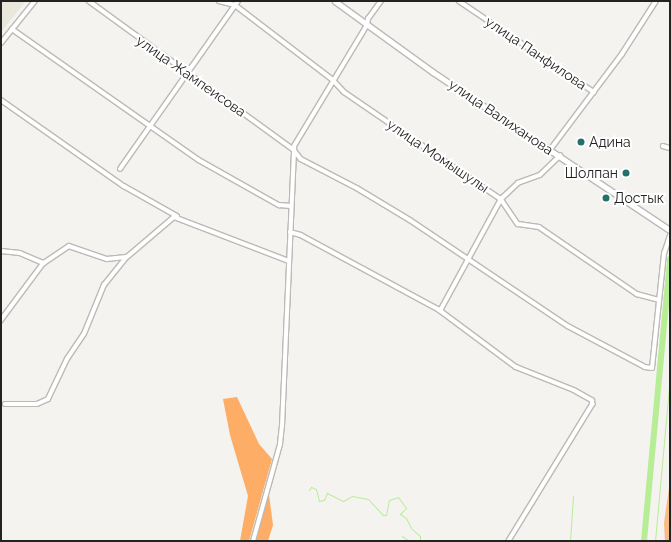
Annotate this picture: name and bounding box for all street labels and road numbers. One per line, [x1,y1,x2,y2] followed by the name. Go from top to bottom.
[482,13,590,93] street label: улица Панфилова
[133,32,249,120] street label: улица Жампеисова
[445,76,557,158] street label: улица Валиханова
[384,116,492,196] street label: улица Момышулы

